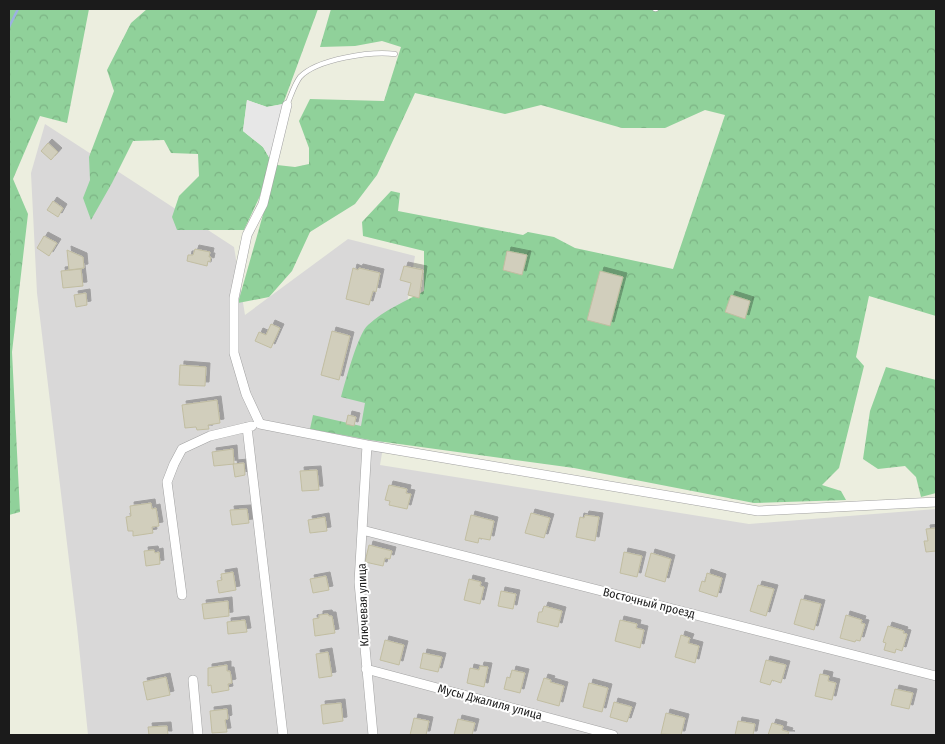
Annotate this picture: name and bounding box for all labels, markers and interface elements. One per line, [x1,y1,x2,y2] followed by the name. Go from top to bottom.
[355,563,371,647] street label: Ключевая улица
[601,585,697,621] street label: Восточный проезд
[436,681,544,723] street label: Мусы Джалиля улица

